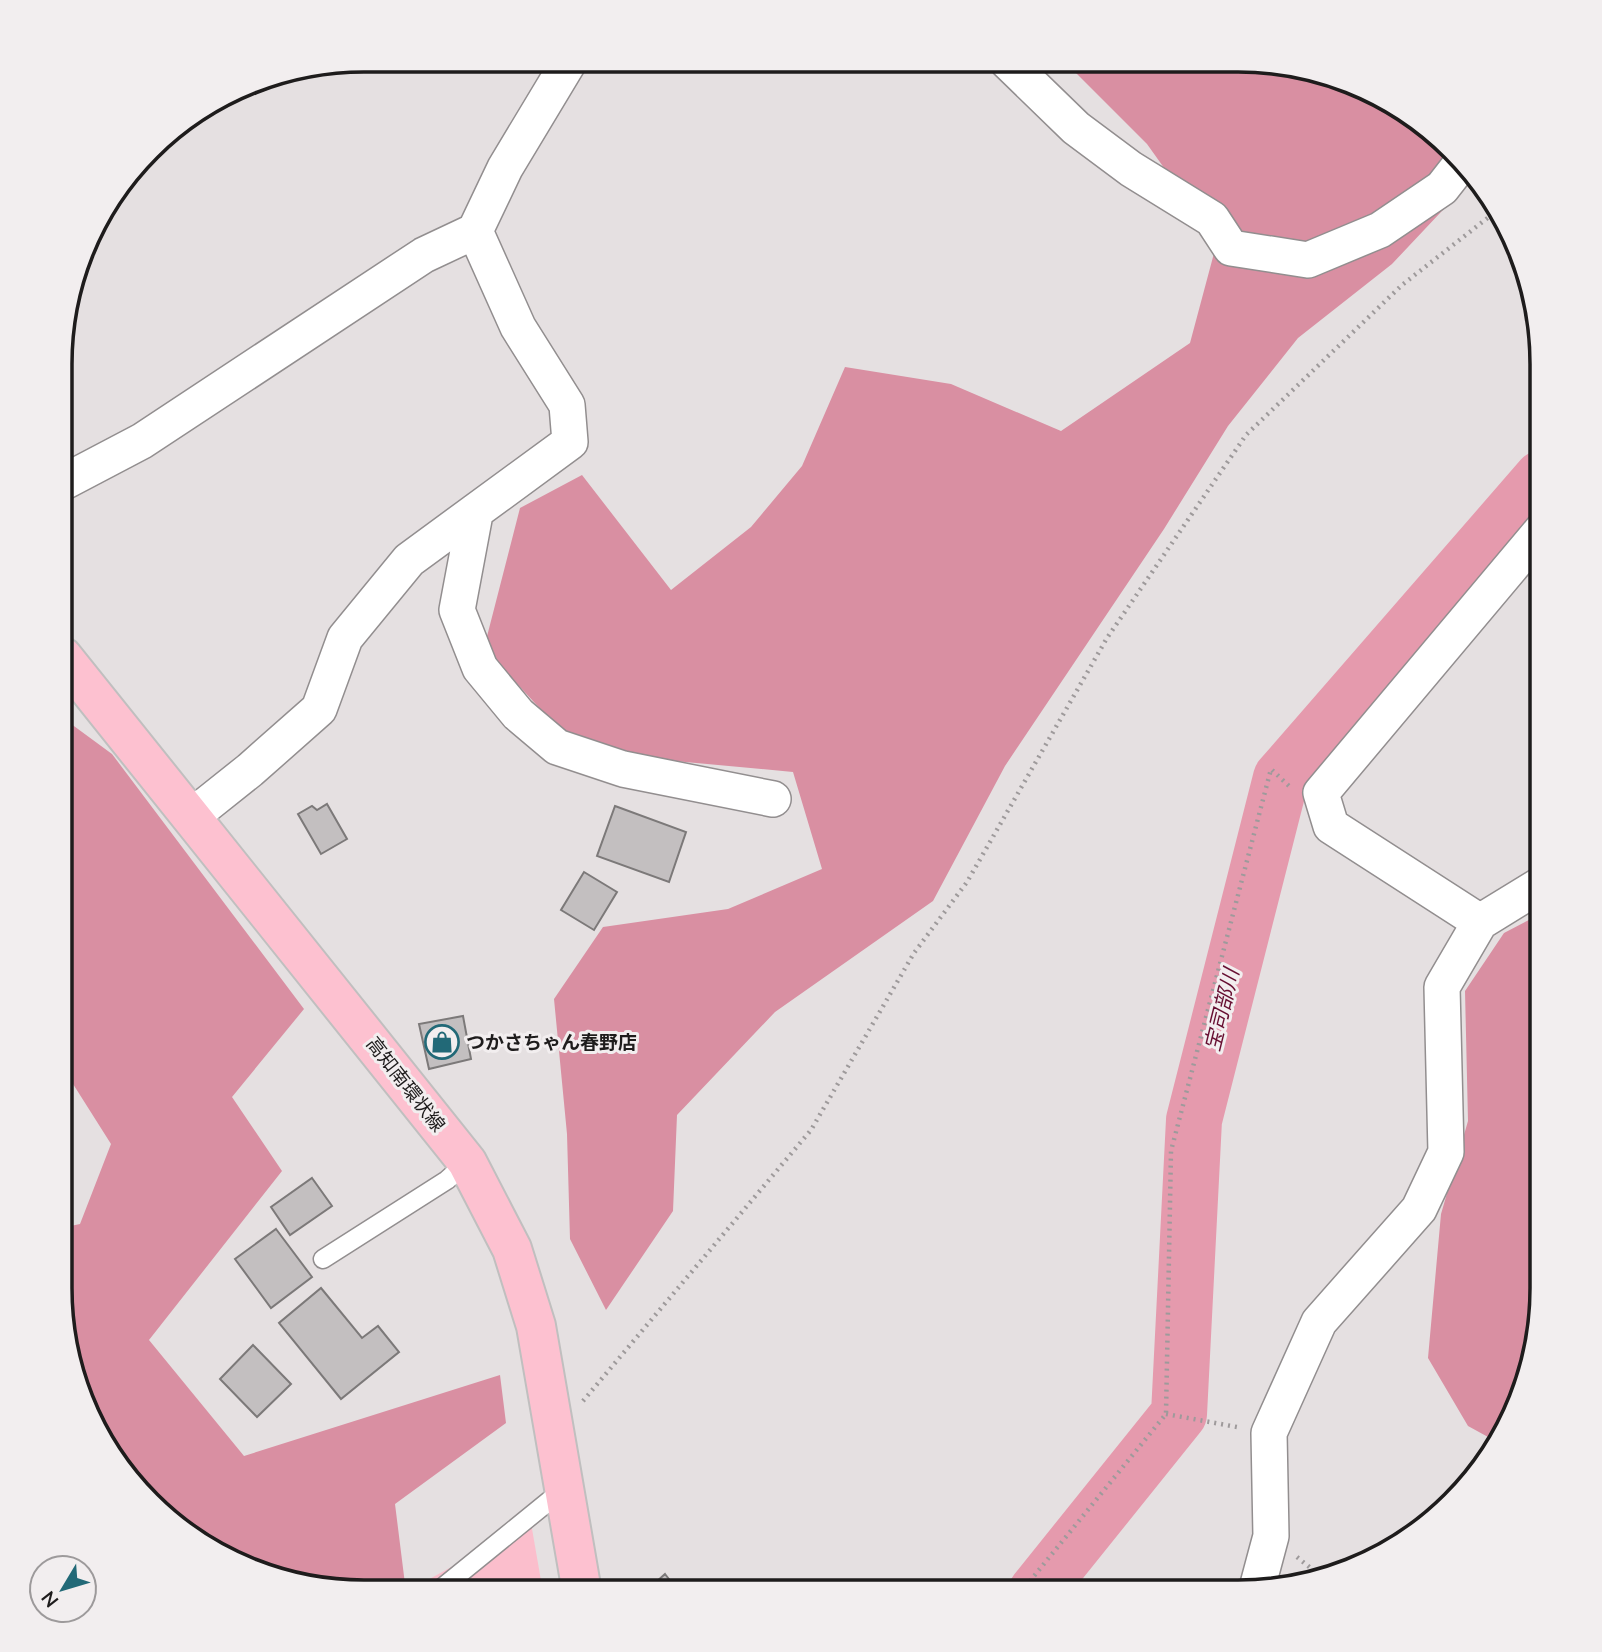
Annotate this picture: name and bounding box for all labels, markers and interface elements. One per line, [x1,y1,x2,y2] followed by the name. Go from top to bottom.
[1198,964,1246,1054] water label: 宝司部川
[423,1023,461,1061] shop icon: つかさちゃん春野店
[466,1030,637,1056] place label: つかさちゃん春野店
[360,1032,451,1138] street label: 高知南環状線
[28,1554,98,1624] north arrow
[36,1585,65,1612] text: N

